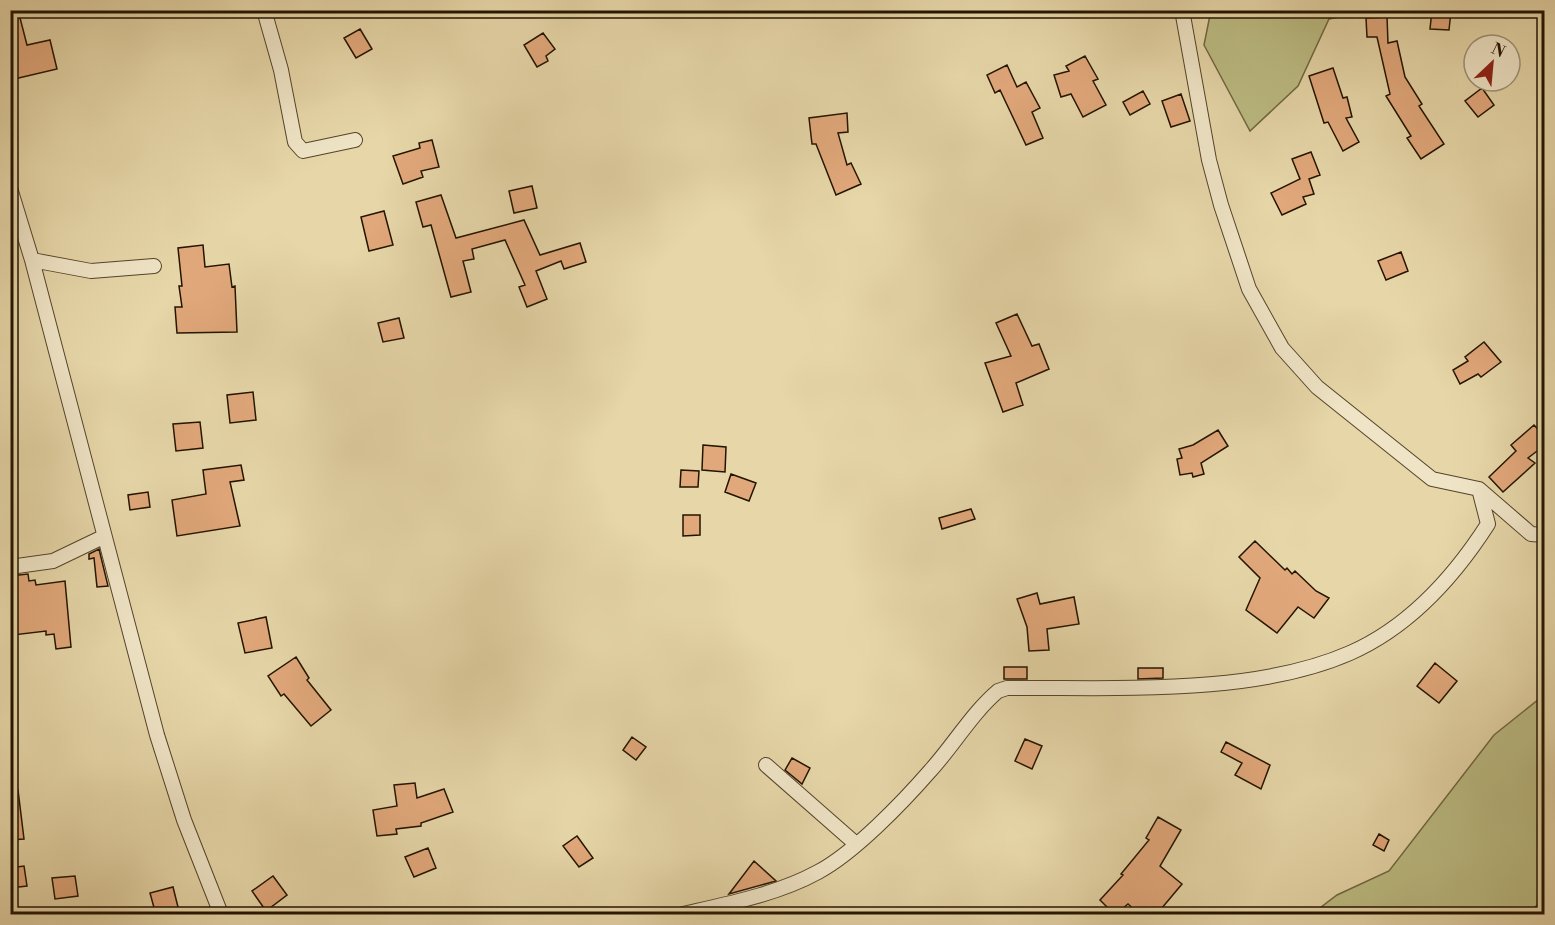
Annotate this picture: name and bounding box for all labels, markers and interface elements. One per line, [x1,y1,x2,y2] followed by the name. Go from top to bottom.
[1462,33,1522,93] north arrow
[1488,39,1509,62] text: N

